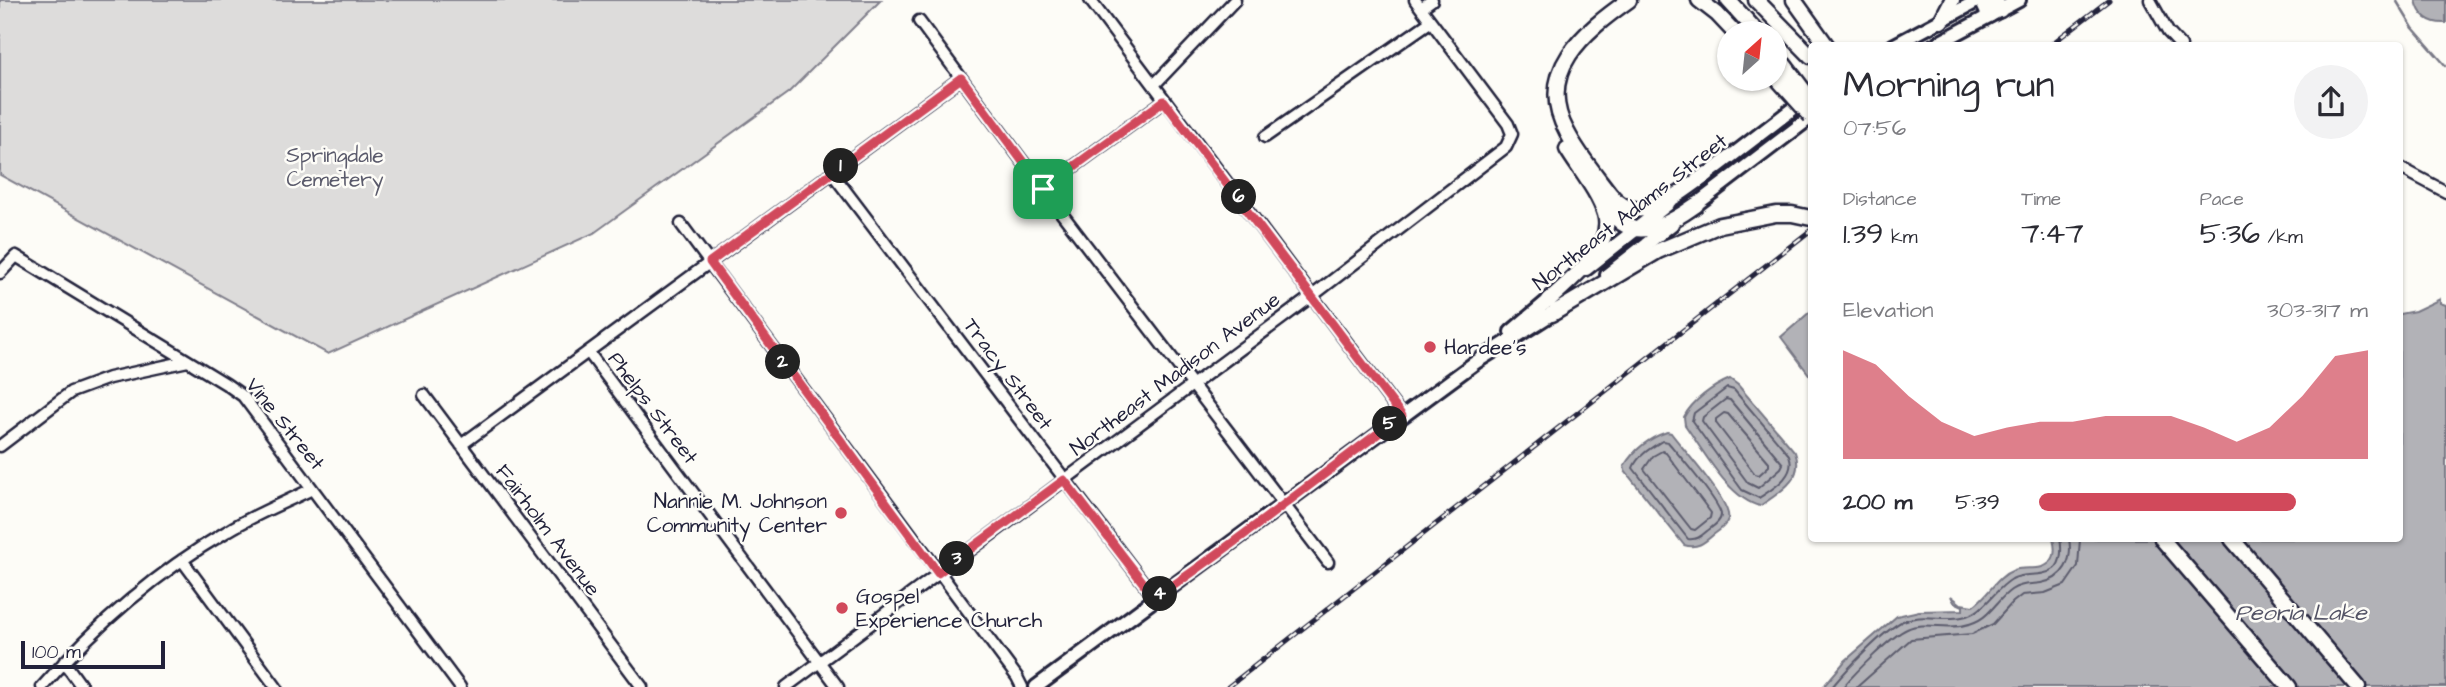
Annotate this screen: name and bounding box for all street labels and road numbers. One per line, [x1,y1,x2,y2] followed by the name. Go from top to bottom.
[1527,126,1734,297] street label: Northeast Adams Street
[1064,285,1286,463] street label: Northeast Madison Avenue
[955,312,1060,438] street label: Tracy Street
[600,346,705,471] street label: Phelps Street
[239,372,332,477] street label: Vine Street
[489,458,607,602] street label: Fairholm Avenue

